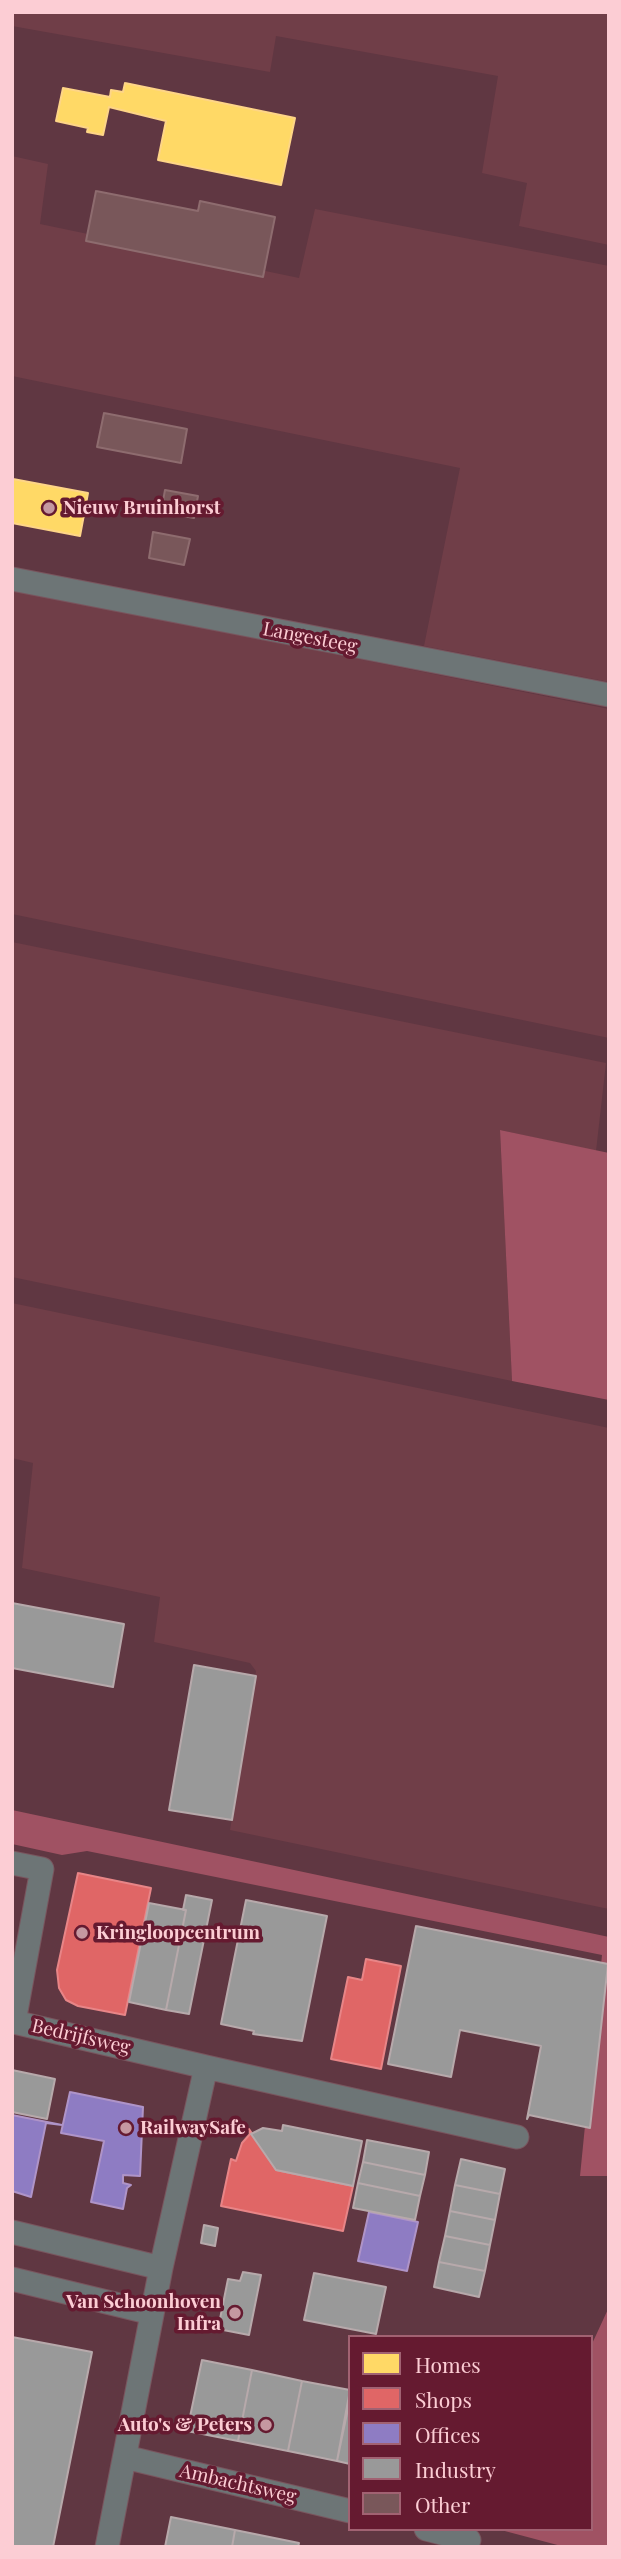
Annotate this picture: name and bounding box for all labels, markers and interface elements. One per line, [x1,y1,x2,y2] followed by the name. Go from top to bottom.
[63,497,220,519] place label: Nieuw Bruinhorst
[41,500,57,516] marker: Nieuw Bruinhorst
[261,618,359,658] street label: Langesteeg
[96,1922,260,1944] place label: Kringloopcentrum
[74,1925,90,1941] marker: Kringloopcentrum
[29,2015,133,2059] street label: Bedrijfsweg
[140,2117,246,2139] place label: RailwaySafe
[118,2120,134,2136] marker: RailwaySafe
[66,2291,221,2335] place label: Van Schoonhoven Infra
[227,2305,243,2321] marker: Van Schoonhoven Infra
[348,2335,593,2531] legend
[415,2350,481,2378] text: Homes
[415,2385,472,2413] text: Shops
[118,2414,252,2436] place label: Auto's & Peters
[258,2417,274,2433] marker: Auto's & Peters
[415,2420,480,2448] text: Offices
[415,2455,496,2483] text: Industry
[178,2460,298,2508] street label: Ambachtsweg
[415,2490,470,2518] text: Other

